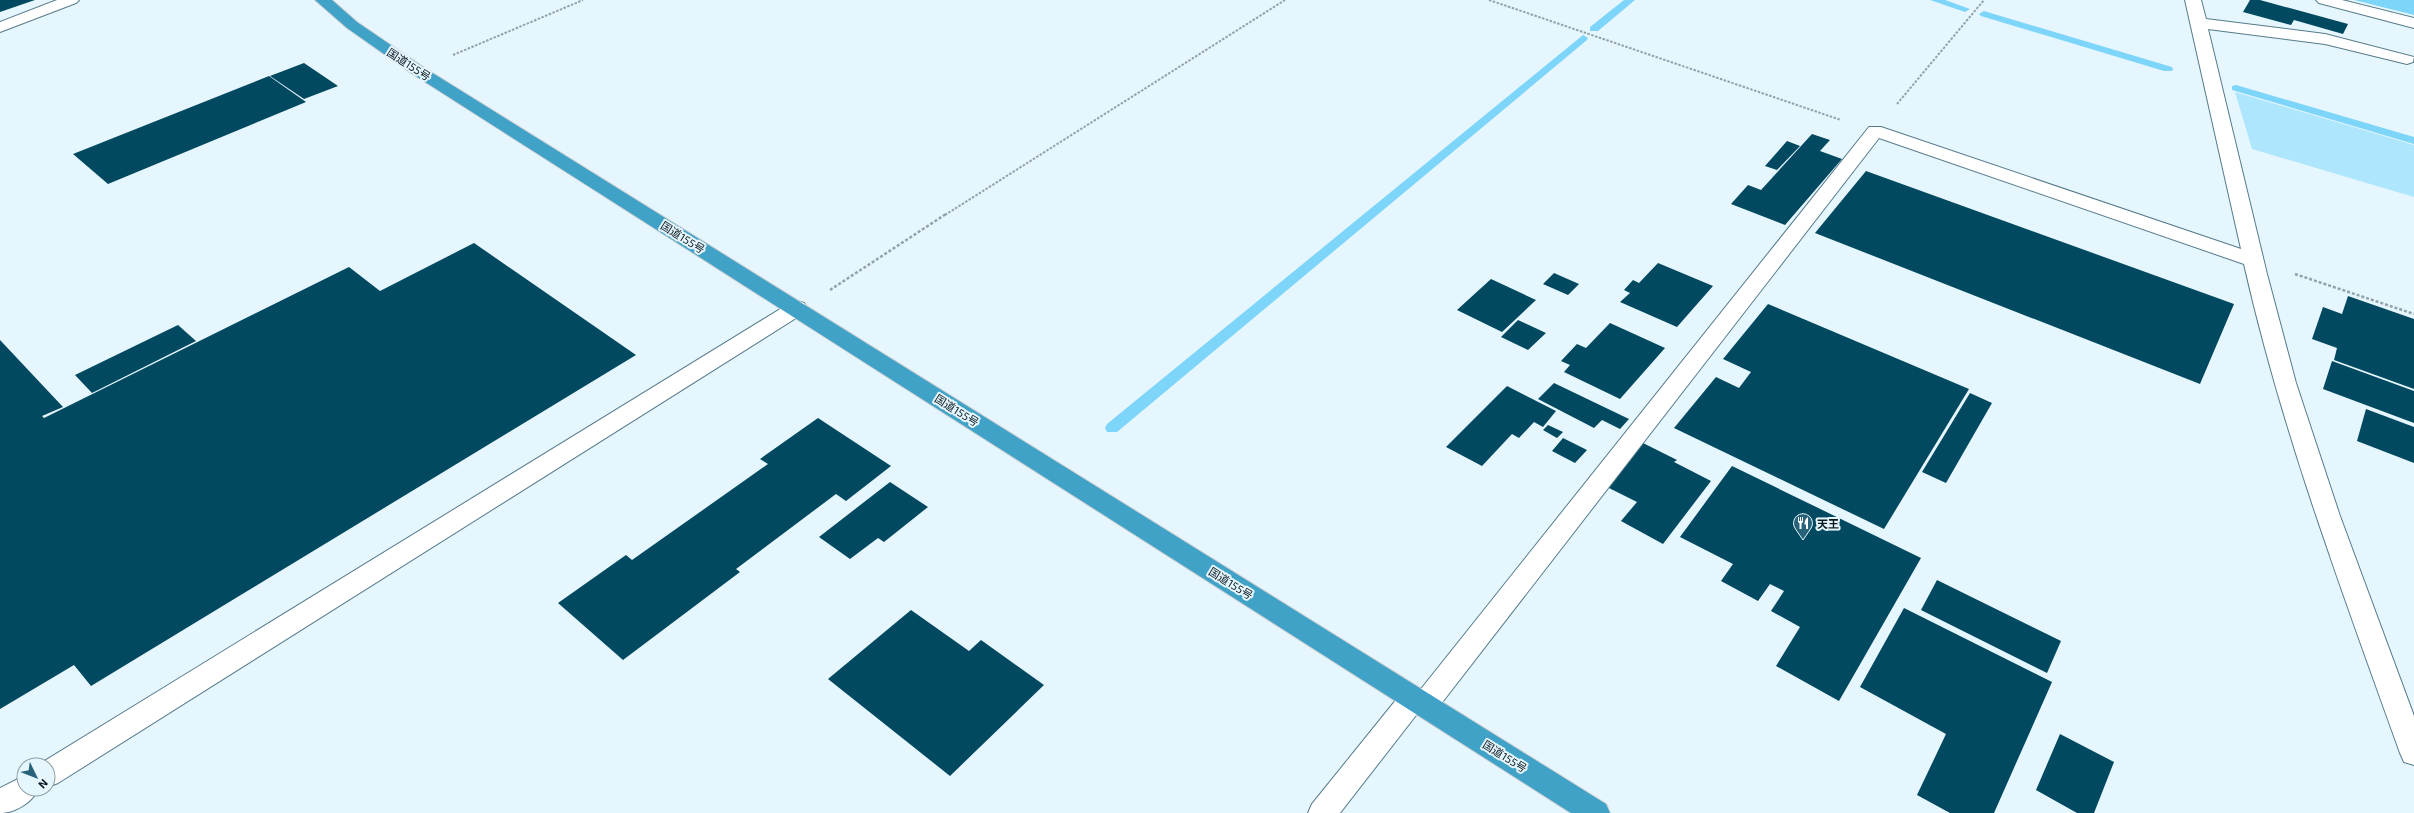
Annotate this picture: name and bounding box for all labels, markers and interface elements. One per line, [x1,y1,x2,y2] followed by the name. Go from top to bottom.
[385,45,433,83] street label: 国道155号
[659,218,707,256] street label: 国道155号
[933,391,981,429] street label: 国道155号
[1792,512,1814,540] restaurant icon: 天王
[1817,517,1839,530] place label: 天王
[1207,564,1255,602] street label: 国道155号
[1481,737,1529,775] street label: 国道155号
[16,757,56,797] north arrow
[36,777,51,792] text: N

